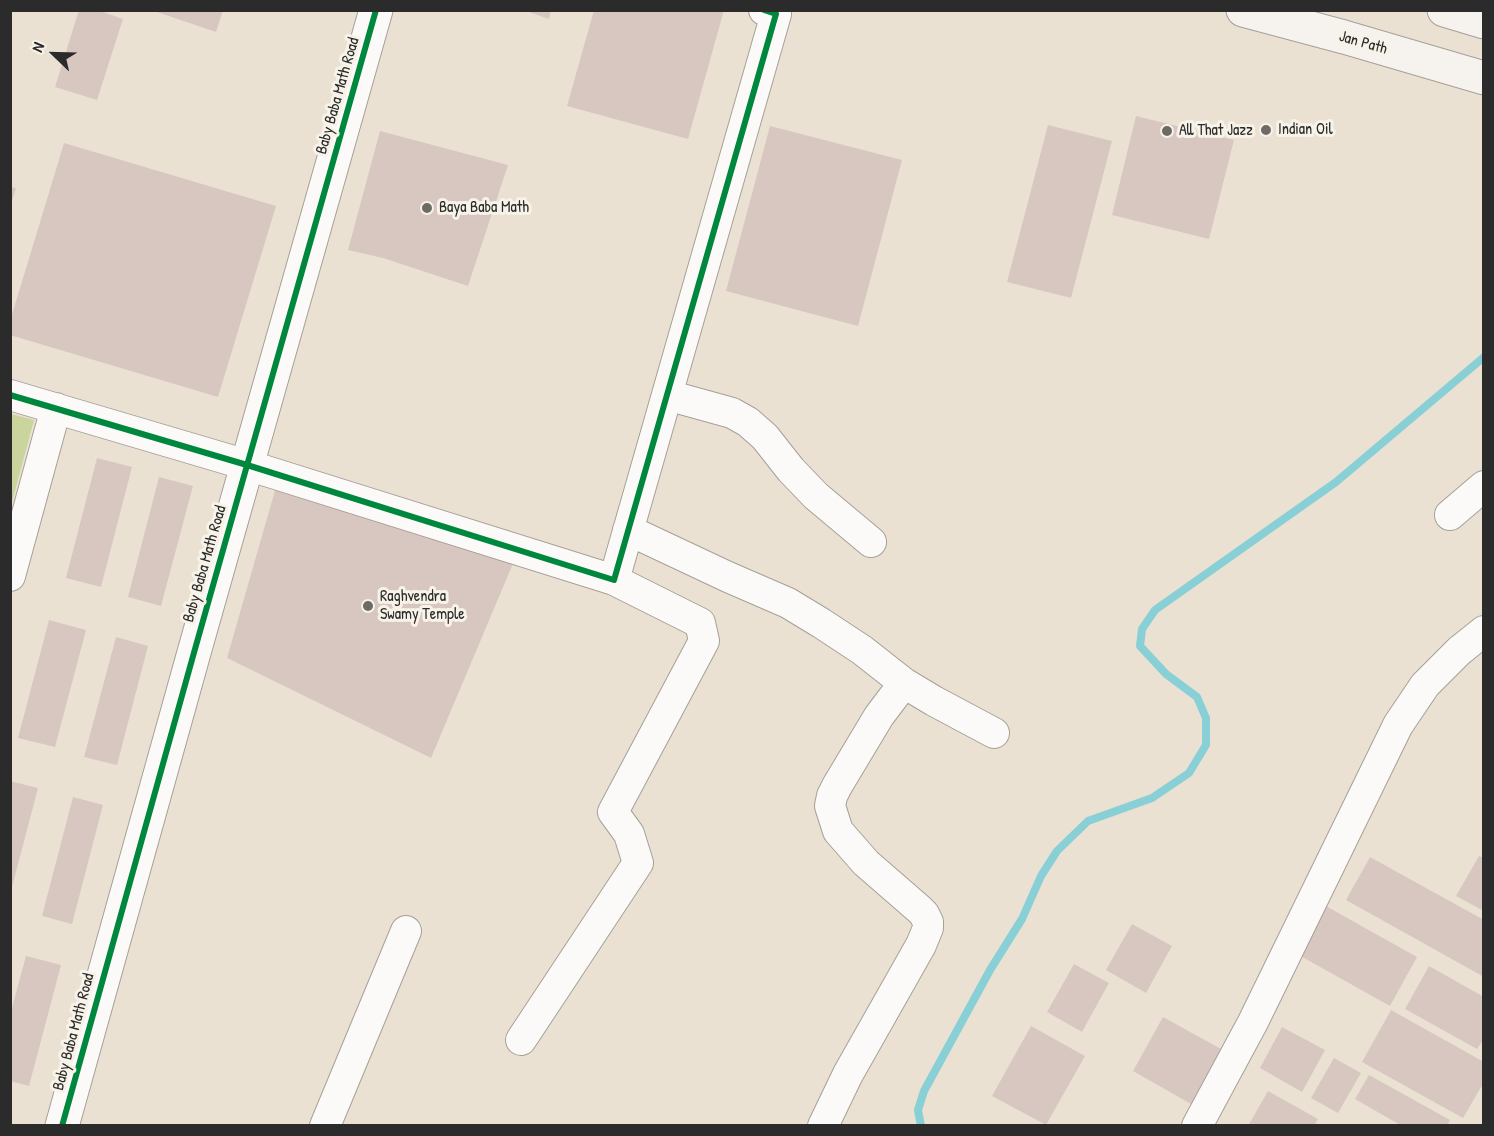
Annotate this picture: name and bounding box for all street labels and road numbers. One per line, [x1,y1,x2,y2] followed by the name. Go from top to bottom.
[1337,27,1389,59] street label: Jan Path
[312,36,364,156] street label: Baby Baba Math Road
[179,504,231,624] street label: Baby Baba Math Road
[49,971,99,1093] street label: Baby Baba Math Road

